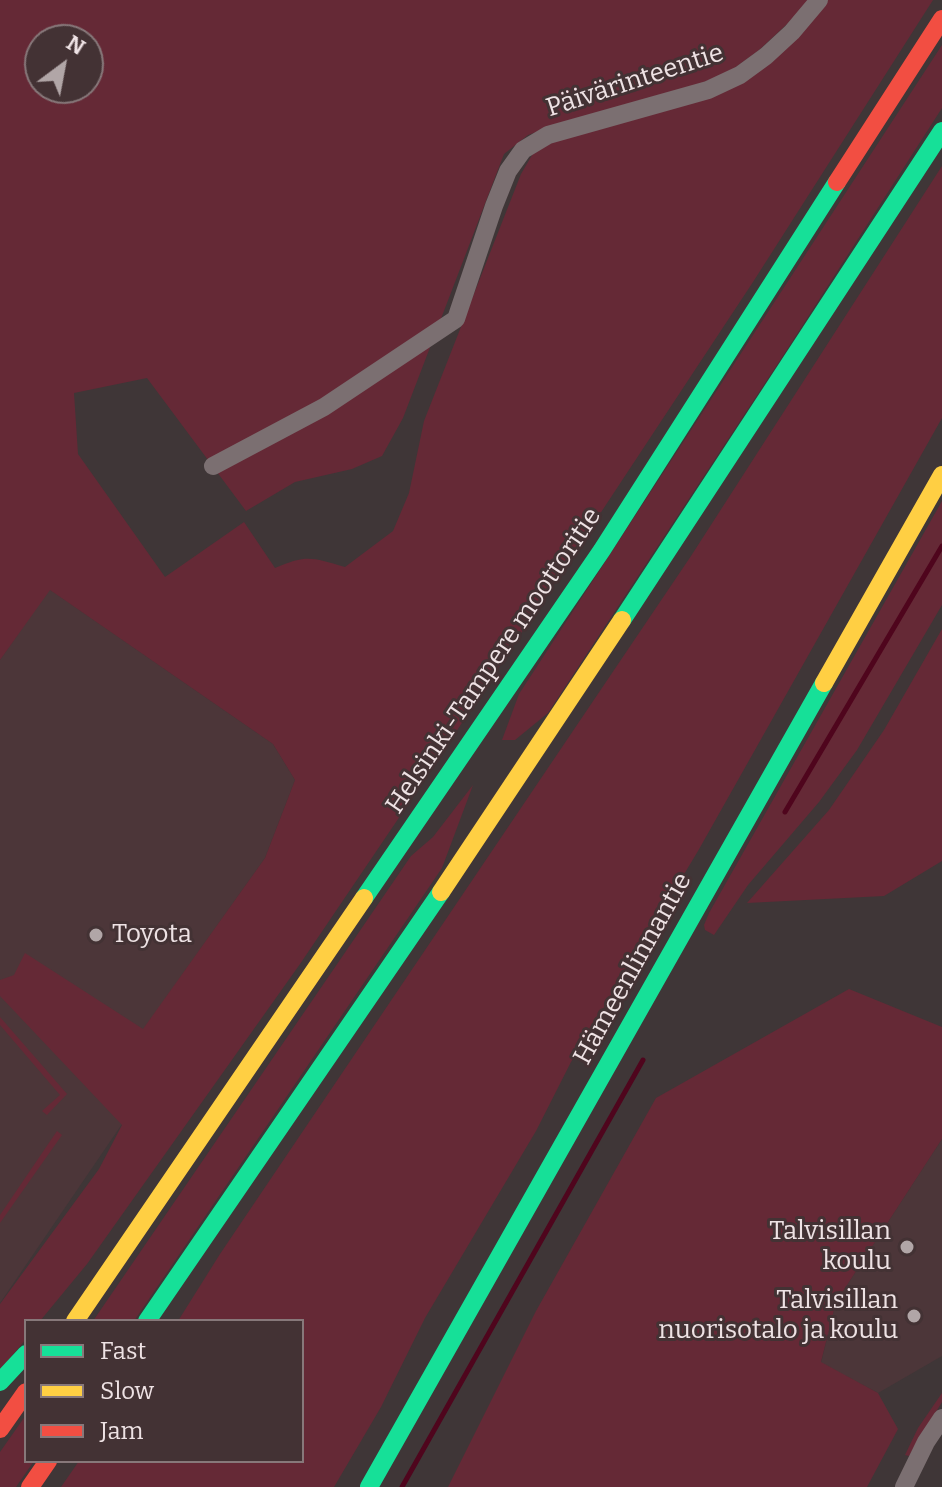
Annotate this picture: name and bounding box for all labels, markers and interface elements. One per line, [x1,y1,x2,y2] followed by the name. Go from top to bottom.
[24,24,104,104] north arrow
[62,29,90,61] text: N
[542,38,728,124] street label: Päivärinteentie
[380,502,608,820] street label: Helsinki-Tampere moottoritie
[567,868,699,1070] street label: Hämeenlinnantie
[112,919,192,951] place label: Toyota
[87,926,105,944] marker: Toyota
[769,1216,891,1278] place label: Talvisillan koulu
[898,1238,916,1256] marker: Talvisillan koulu
[658,1285,898,1346] place label: Talvisillan nuorisotalo ja koulu
[905,1307,923,1325] marker: Talvisillan nuorisotalo ja koulu
[24,1319,304,1463] legend
[100,1337,146,1365] text: Fast
[100,1377,154,1405] text: Slow
[100,1417,143,1445] text: Jam

